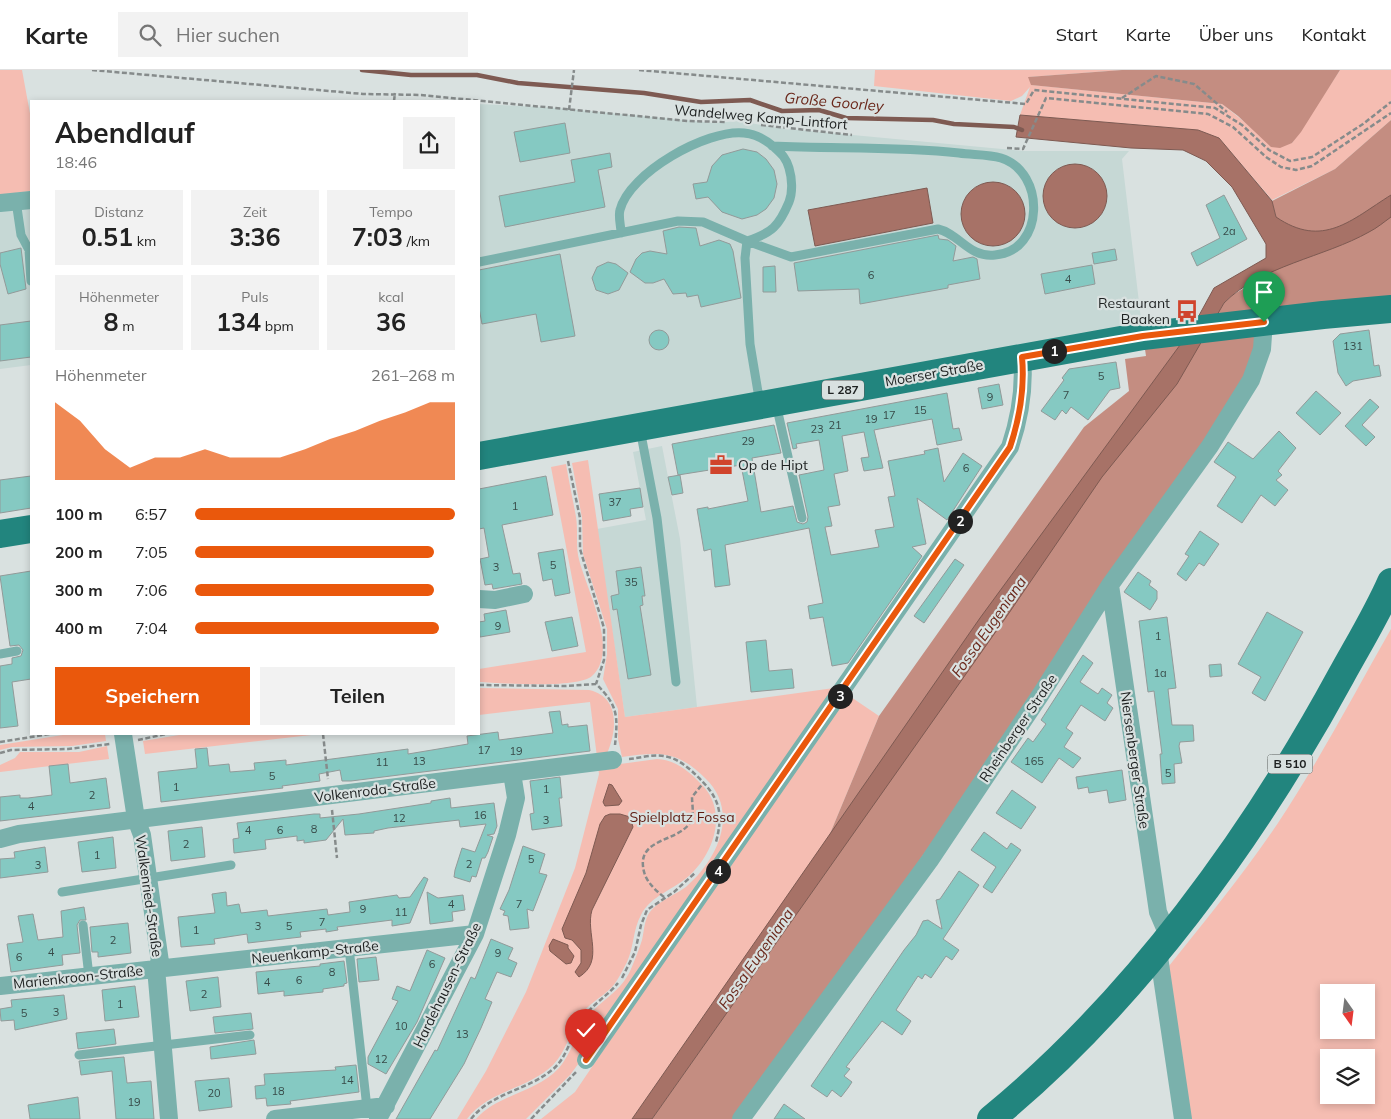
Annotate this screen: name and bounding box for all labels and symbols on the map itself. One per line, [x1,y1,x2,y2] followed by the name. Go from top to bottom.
[784,88,886,115] water label: Große Goorley
[674,100,848,134] street label: Wandelweg Kamp-Lintfort
[1222,224,1236,238] house number: 2a
[868,268,875,282] house number: 6
[1243,271,1285,322] pin
[1065,272,1072,286] house number: 4
[1098,294,1170,328] place label: Restaurant Baaken
[1174,298,1200,324] bus stop icon: Restaurant Baaken
[1042,338,1066,364] pin: 1
[1343,339,1363,353] house number: 131
[883,356,985,390] street label: Moerser Straße
[1098,369,1105,383] house number: 5
[822,380,864,400] road number: L 287
[1063,388,1069,402] house number: 7
[987,390,993,404] house number: 9
[913,403,927,417] house number: 15
[882,408,896,422] house number: 17
[864,412,878,426] house number: 19
[828,418,842,432] house number: 21
[810,422,824,436] house number: 23
[741,434,755,448] house number: 29
[708,452,734,478] office icon: Op de Hipt
[738,456,808,474] place label: Op de Hipt
[963,461,970,475] house number: 6
[608,495,622,509] house number: 37
[512,499,518,513] house number: 1
[948,508,972,534] pin: 2
[550,558,557,572] house number: 5
[493,560,499,574] house number: 3
[947,573,1030,681] water label: Fossa Eugeniana
[624,575,638,589] house number: 35
[495,619,501,633] house number: 9
[1155,629,1161,643] house number: 1
[1153,666,1167,680] house number: 1a
[975,671,1061,785] street label: Rheinberger Straße
[828,684,852,708] pin: 3
[1116,690,1154,830] street label: Niersenberger Straße
[477,743,491,757] house number: 17
[509,744,523,758] house number: 19
[412,754,426,768] house number: 13
[1024,754,1044,768] house number: 165
[1268,754,1312,774] road number: B 510
[375,755,389,769] house number: 11
[1165,766,1172,780] house number: 5
[269,769,276,783] house number: 5
[313,774,437,806] street label: Volkenroda-Straße
[173,780,179,794] house number: 1
[543,782,549,796] house number: 1
[89,788,96,802] house number: 2
[28,799,35,813] house number: 4
[473,808,487,822] house number: 16
[629,808,735,826] park label: Spielplatz Fossa
[392,811,406,825] house number: 12
[543,813,549,827] house number: 3
[311,822,318,836] house number: 8
[245,823,252,837] house number: 4
[277,823,284,837] house number: 6
[132,834,166,958] street label: Walkenried-Straße
[183,837,190,851] house number: 2
[94,848,100,862] house number: 1
[528,852,535,866] house number: 5
[466,857,473,871] house number: 2
[35,858,41,872] house number: 3
[706,858,730,884] pin: 4
[448,897,455,911] house number: 4
[516,897,522,911] house number: 7
[360,902,366,916] house number: 9
[394,905,408,919] house number: 11
[714,905,797,1013] water label: Fossa Eugeniana
[319,915,325,929] house number: 7
[255,919,261,933] house number: 3
[286,919,293,933] house number: 5
[409,920,485,1050] street label: Hardehausen-Straße
[193,923,199,937] house number: 1
[110,933,117,947] house number: 2
[251,936,379,968] street label: Neuenkamp-Straße
[48,945,55,959] house number: 4
[495,946,501,960] house number: 9
[16,950,23,964] house number: 6
[429,957,436,971] house number: 6
[12,961,144,993] street label: Marienkroon-Straße
[329,965,336,979] house number: 8
[296,973,303,987] house number: 6
[264,975,271,989] house number: 4
[1320,984,1375,1039] north arrow
[201,987,208,1001] house number: 2
[117,997,123,1011] house number: 1
[53,1005,59,1019] house number: 3
[21,1006,28,1020] house number: 5
[565,1009,607,1060] pin
[394,1019,408,1033] house number: 10
[455,1027,469,1041] house number: 13
[374,1052,388,1066] house number: 12
[340,1073,354,1087] house number: 14
[271,1084,285,1098] house number: 18
[207,1086,221,1100] house number: 20
[127,1095,141,1109] house number: 19

